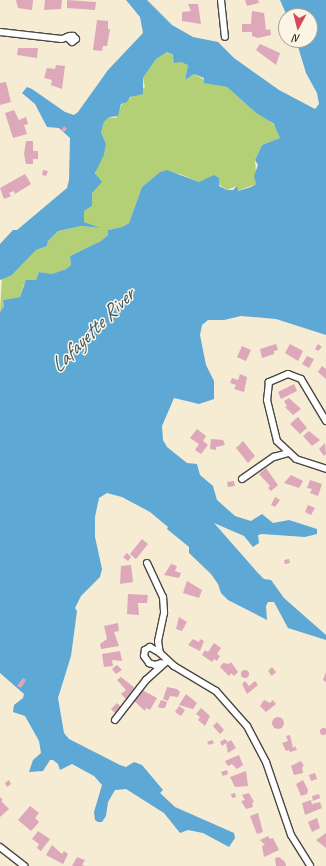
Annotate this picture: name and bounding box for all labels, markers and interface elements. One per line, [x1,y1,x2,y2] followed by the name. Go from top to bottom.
[278,8,318,48] north arrow
[292,32,301,46] text: N
[44,282,140,378] water label: Lafayette River

